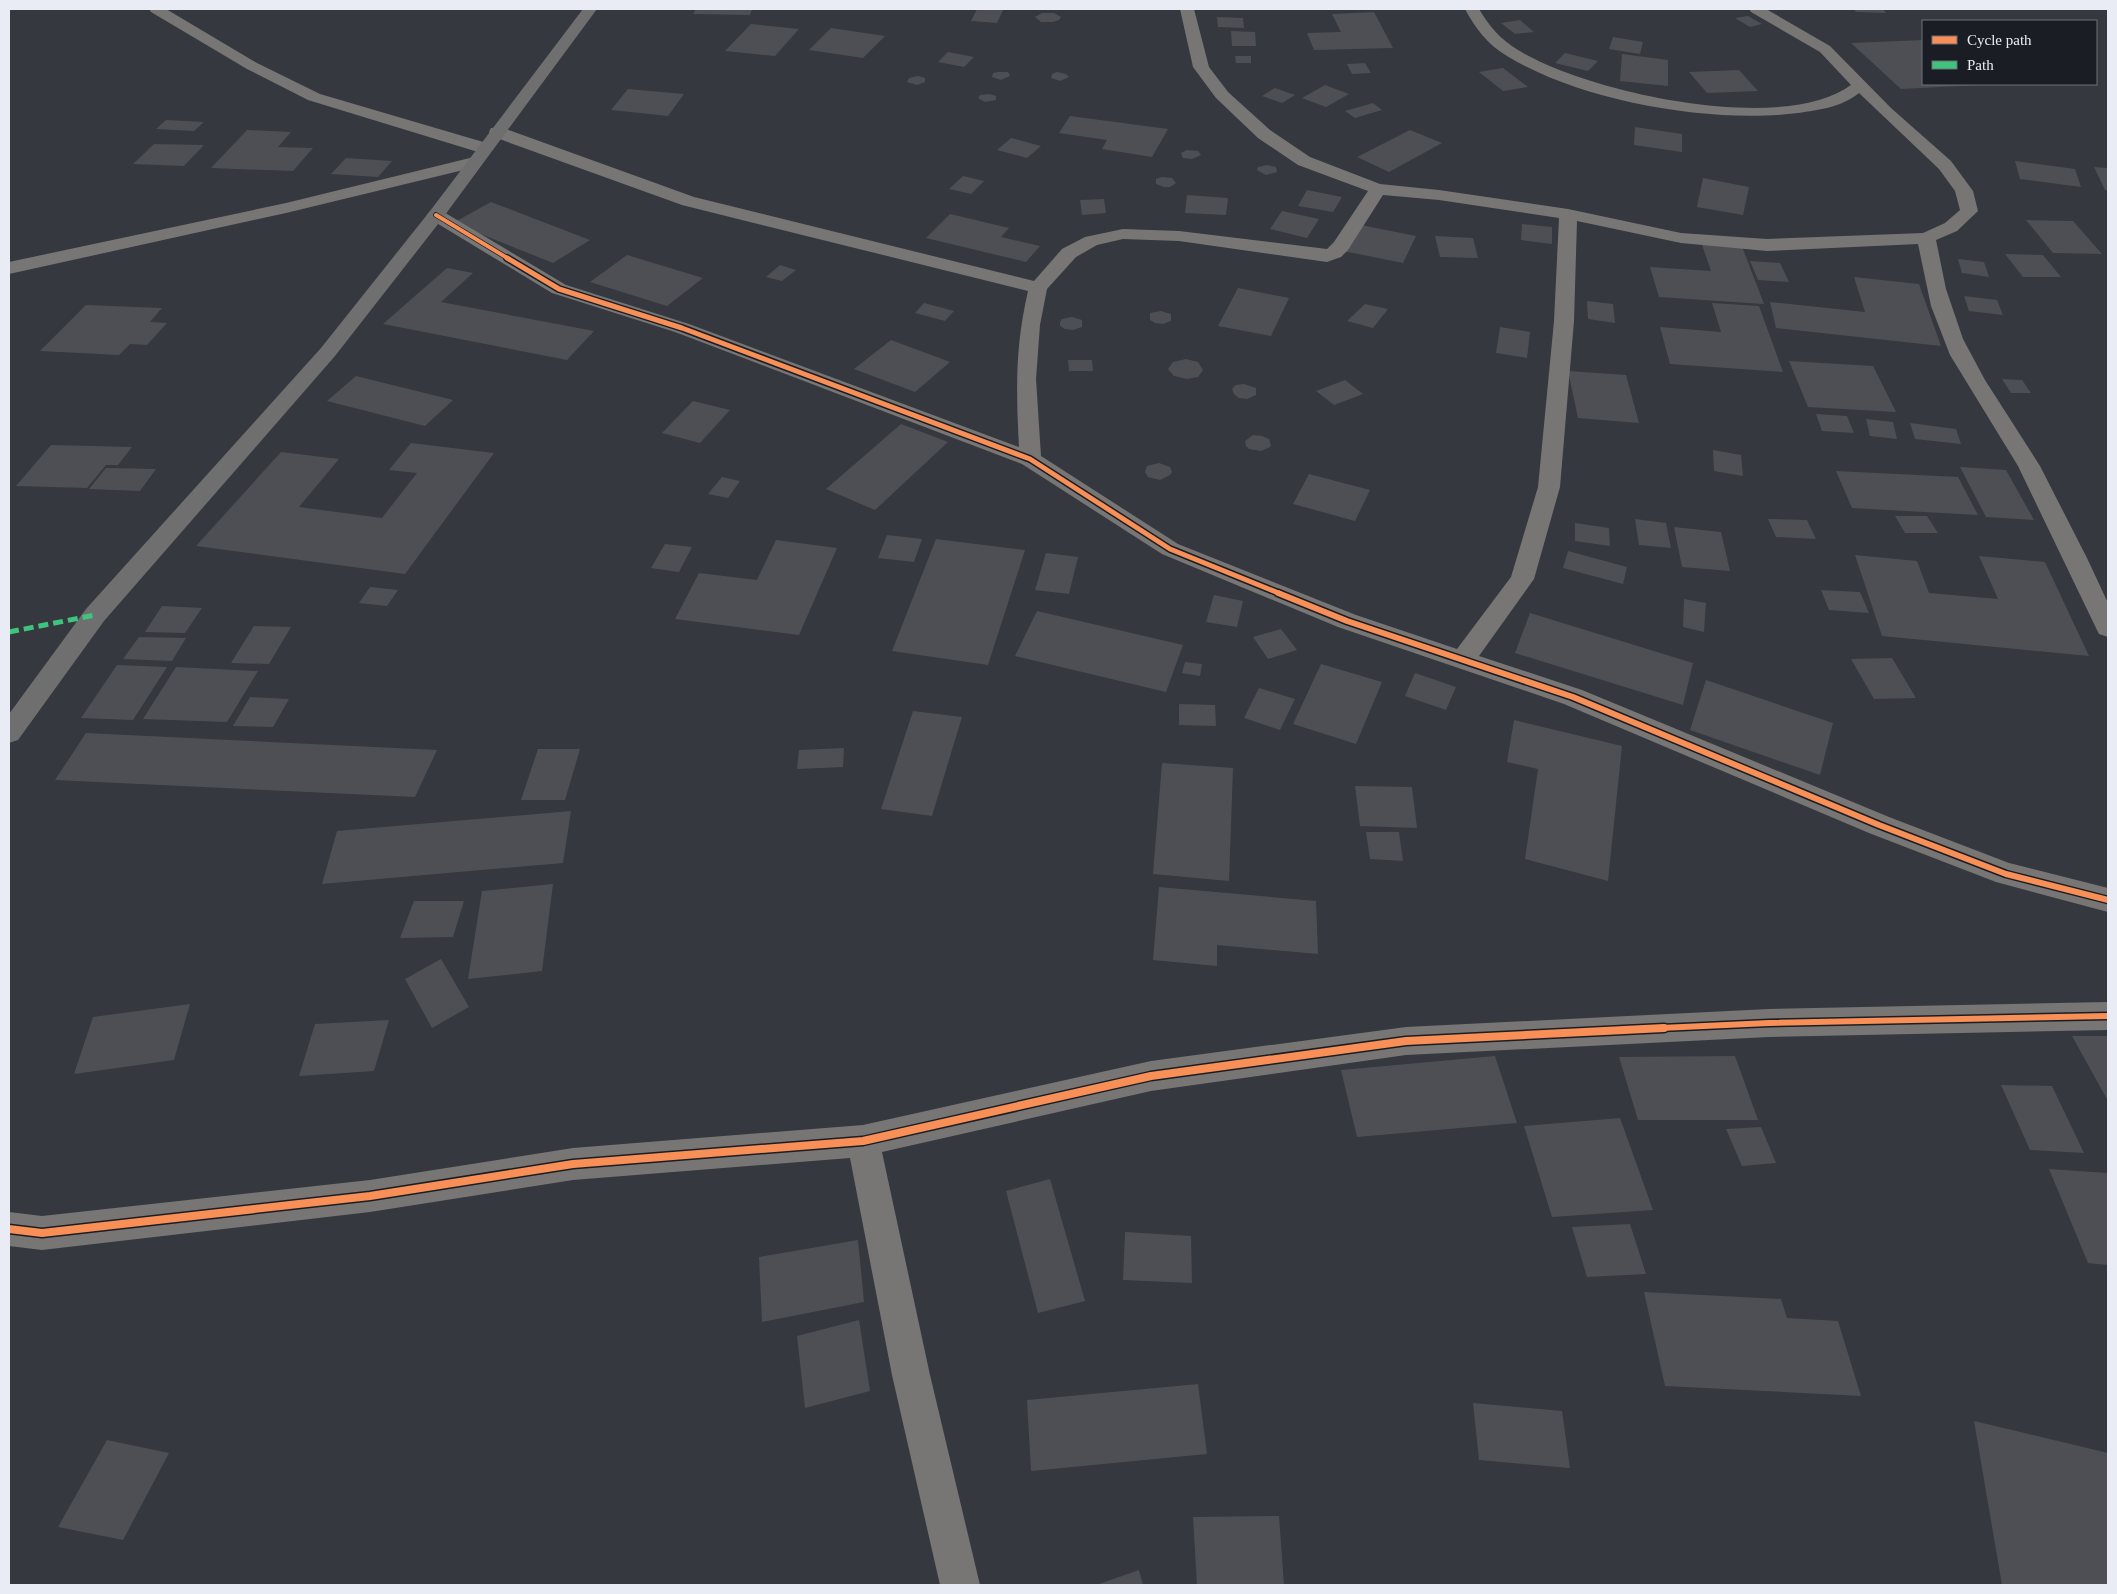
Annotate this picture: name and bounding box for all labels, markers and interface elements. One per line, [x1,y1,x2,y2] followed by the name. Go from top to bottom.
[1922,20,2097,85] legend
[1967,32,2032,48] text: Cycle path
[1967,57,1994,73] text: Path

